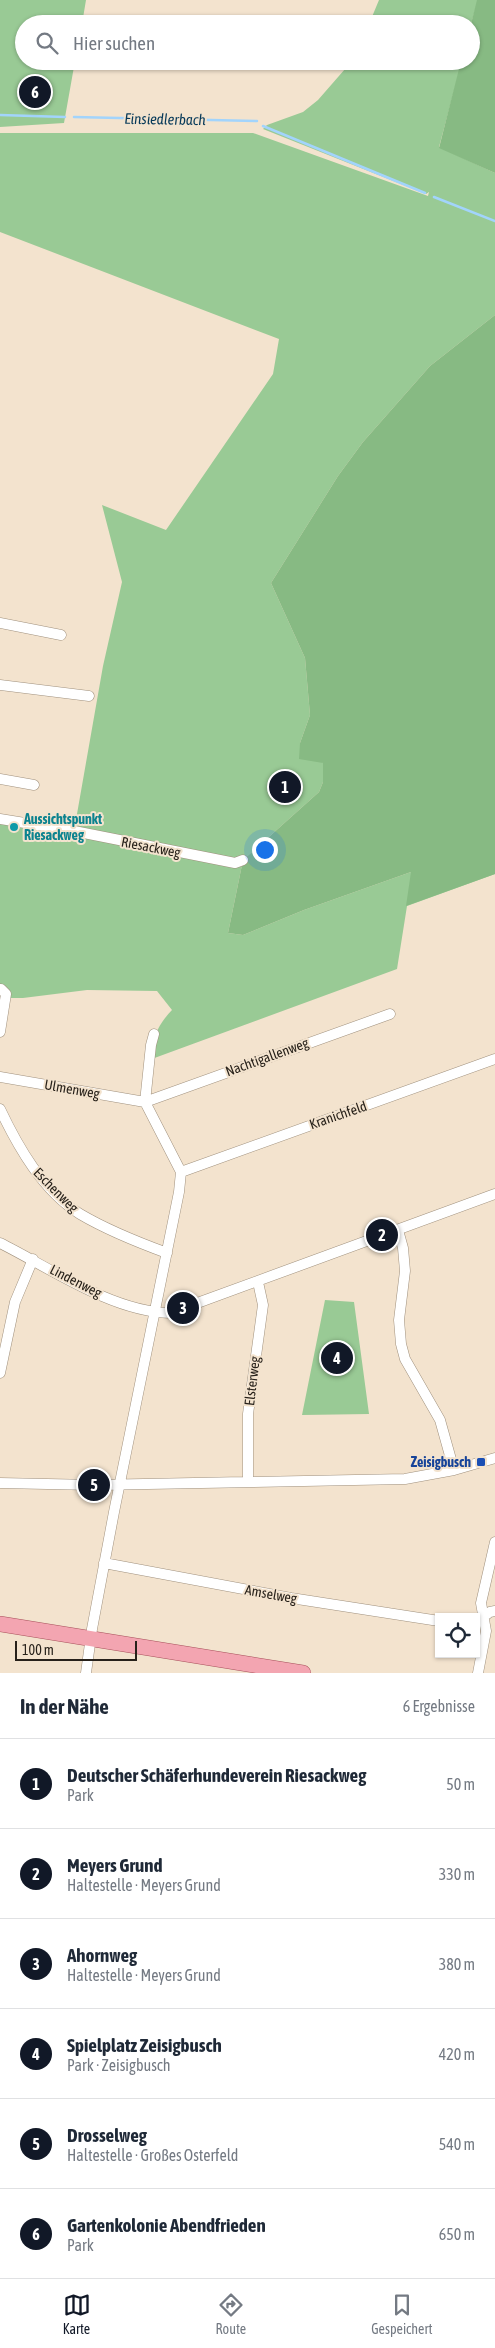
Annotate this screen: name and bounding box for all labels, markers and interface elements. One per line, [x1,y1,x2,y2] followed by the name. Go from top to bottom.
[15,15,480,70] search box
[33,29,61,57] icon: search
[73,32,155,54] text: Hier suchen
[19,73,51,111] pin: 6
[124,110,206,128] water label: Einsiedlerbach
[269,768,301,806] pin: 1
[23,811,102,843] place label: Aussichtspunkt Riesackweg
[8,821,20,833] marker: Aussichtspunkt Riesackweg
[120,833,182,861] street label: Riesackweg
[252,837,278,863] your location
[223,1035,311,1079] street label: Nachtigallenweg
[43,1076,101,1102] street label: Ulmenweg
[307,1098,369,1132] street label: Kranichfeld
[30,1164,82,1216] street label: Eschenweg
[366,1216,398,1254] pin: 2
[48,1261,104,1301] street label: Lindenweg
[167,1289,199,1327] pin: 3
[321,1339,353,1377] pin: 4
[241,1355,263,1407] street label: Elsterweg
[411,1454,471,1470] place label: Zeisigbusch
[475,1456,487,1468] marker: Zeisigbusch
[78,1466,110,1504] pin: 5
[244,1582,298,1606] street label: Amselweg
[435,1613,480,1658] map controls
[435,1613,480,1658] button: locate
[15,1638,138,1661] scale bar
[22,1642,54,1658] text: 100 m
[20,1694,109,1718] text: In der Nähe
[403,1697,475,1715] text: 6 Ergebnisse
[67,1764,366,1786] text: Deutscher Schäferhundeverein Riesackweg
[32,1775,40,1793] text: 1
[446,1775,475,1793] text: 50 m
[67,1786,94,1804] text: Park
[67,1854,162,1876] text: Meyers Grund
[32,1865,40,1883] text: 2
[439,1865,475,1883] text: 330 m
[67,1876,221,1894] text: Haltestelle · Meyers Grund
[67,1944,137,1966] text: Ahornweg
[32,1955,40,1973] text: 3
[439,1955,475,1973] text: 380 m
[67,1966,221,1984] text: Haltestelle · Meyers Grund
[67,2034,222,2056] text: Spielplatz Zeisigbusch
[32,2045,40,2063] text: 4
[439,2045,475,2063] text: 420 m
[67,2056,171,2074] text: Park · Zeisigbusch
[67,2124,147,2146] text: Drosselweg
[32,2135,40,2153] text: 5
[439,2135,475,2153] text: 540 m
[67,2146,238,2164] text: Haltestelle · Großes Osterfeld
[67,2214,266,2236] text: Gartenkolonie Abendfrieden
[32,2225,40,2243] text: 6
[439,2225,475,2243] text: 650 m
[67,2236,94,2254] text: Park
[63,2291,91,2337] tab: Karte
[216,2291,246,2337] tab: Route
[371,2291,432,2337] tab: Gespeichert

